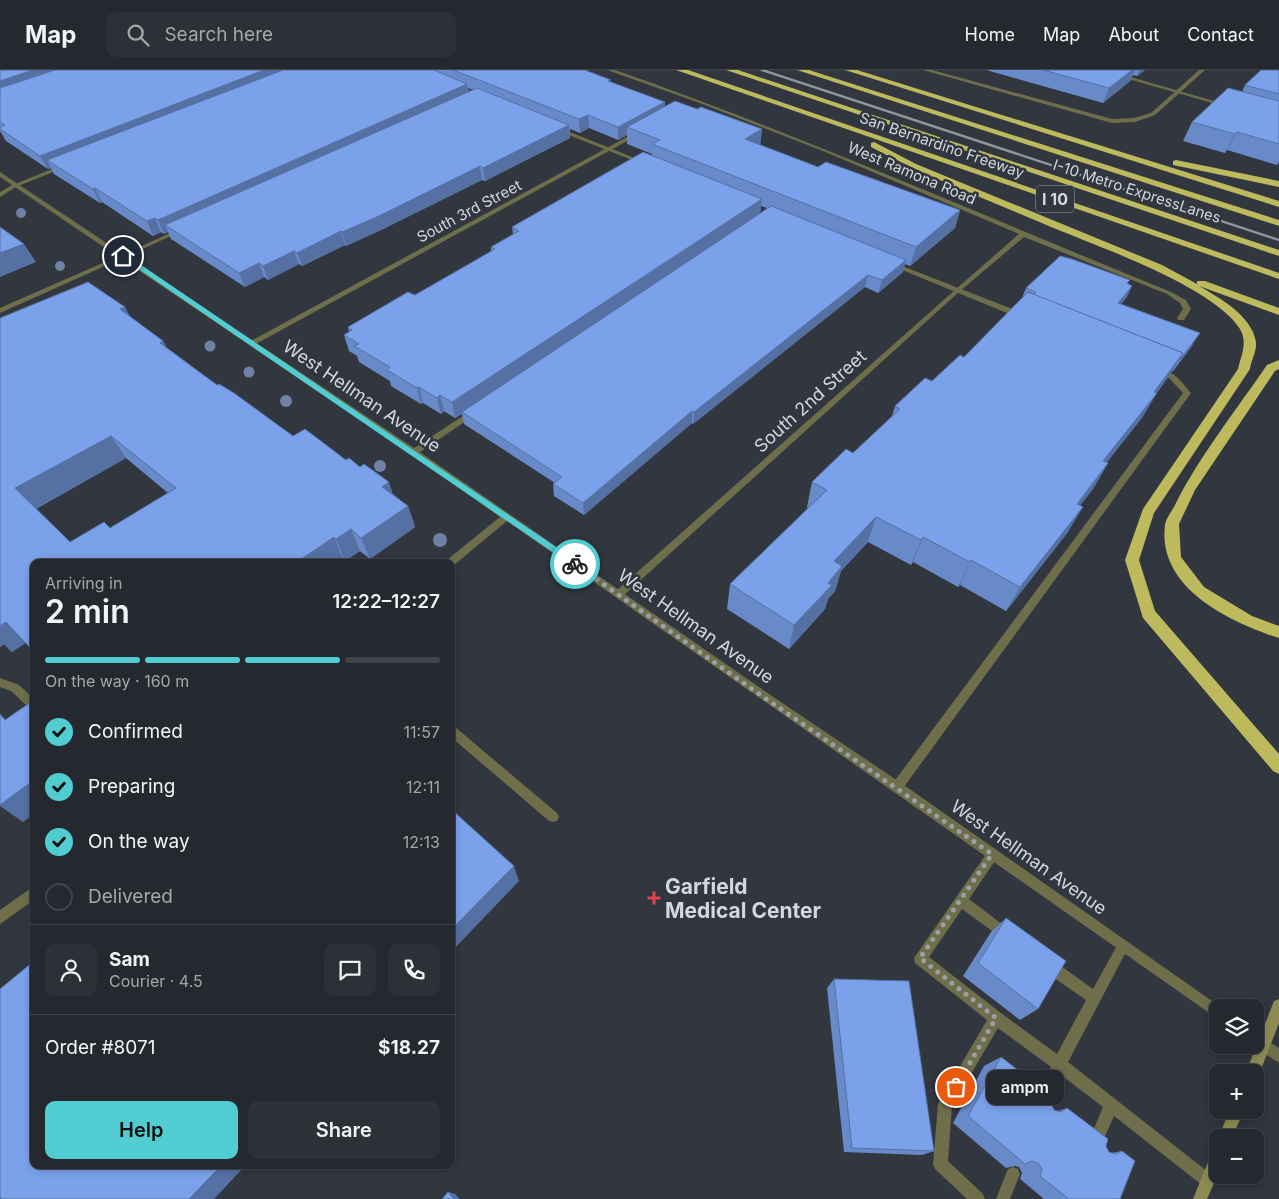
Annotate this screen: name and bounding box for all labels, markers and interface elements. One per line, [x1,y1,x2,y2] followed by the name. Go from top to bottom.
[106,12,456,57] search box
[25,20,76,49] text: Map
[124,21,152,49] icon: search
[164,23,273,46] text: Search here
[965,24,1015,45] text: Home
[1043,24,1080,45] text: Map
[1108,24,1159,45] text: About
[1187,24,1254,45] text: Contact
[857,108,1027,182] street label: San Bernardino Freeway
[845,137,979,209] street label: West Ramona Road
[1051,155,1223,227] street label: I-10 Metro ExpressLanes
[413,175,525,247] street label: South 3rd Street
[1036,186,1074,212] road number: I 10
[102,235,144,277] pin
[109,242,137,270] icon: home
[279,336,445,456] street label: West Hellman Avenue
[750,345,870,457] street label: South 2nd Street
[550,539,600,589] courier
[561,550,589,578] icon: bike
[614,564,778,688] street label: West Hellman Avenue
[45,573,122,593] text: Arriving in
[332,590,440,613] text: 12:22–12:27
[45,592,130,631] text: 2 min
[45,671,189,691] text: On the way · 160 m
[45,718,73,746] icon: check
[88,720,183,743] text: Confirmed
[404,722,440,742] text: 11:57
[45,773,73,801] icon: check
[88,775,175,798] text: Preparing
[406,777,440,797] text: 12:11
[947,795,1111,919] street label: West Hellman Avenue
[45,828,73,856] icon: check
[88,830,190,853] text: On the way
[403,832,440,852] text: 12:13
[665,874,822,923] place label: Garfield Medical Center
[88,885,173,908] text: Delivered
[647,891,661,905] marker: Garfield Medical Center
[45,944,97,996] button: person
[324,944,376,996] button: chat
[388,944,440,996] button: phone
[109,948,150,971] text: Sam
[109,971,203,991] text: Courier · 4.5
[1209,999,1264,1184] map controls
[1209,999,1264,1054] button: layers
[45,1036,155,1059] text: Order #8071
[378,1036,440,1059] text: $18.27
[1209,1064,1264,1119] button: +
[935,1066,977,1108] pin
[986,1070,1064,1104] callout: ampm
[942,1073,970,1101] icon: bag
[1001,1077,1049,1097] text: ampm
[45,1101,238,1159] button: Help
[248,1101,440,1159] button: Share
[1209,1129,1264,1184] button: −

